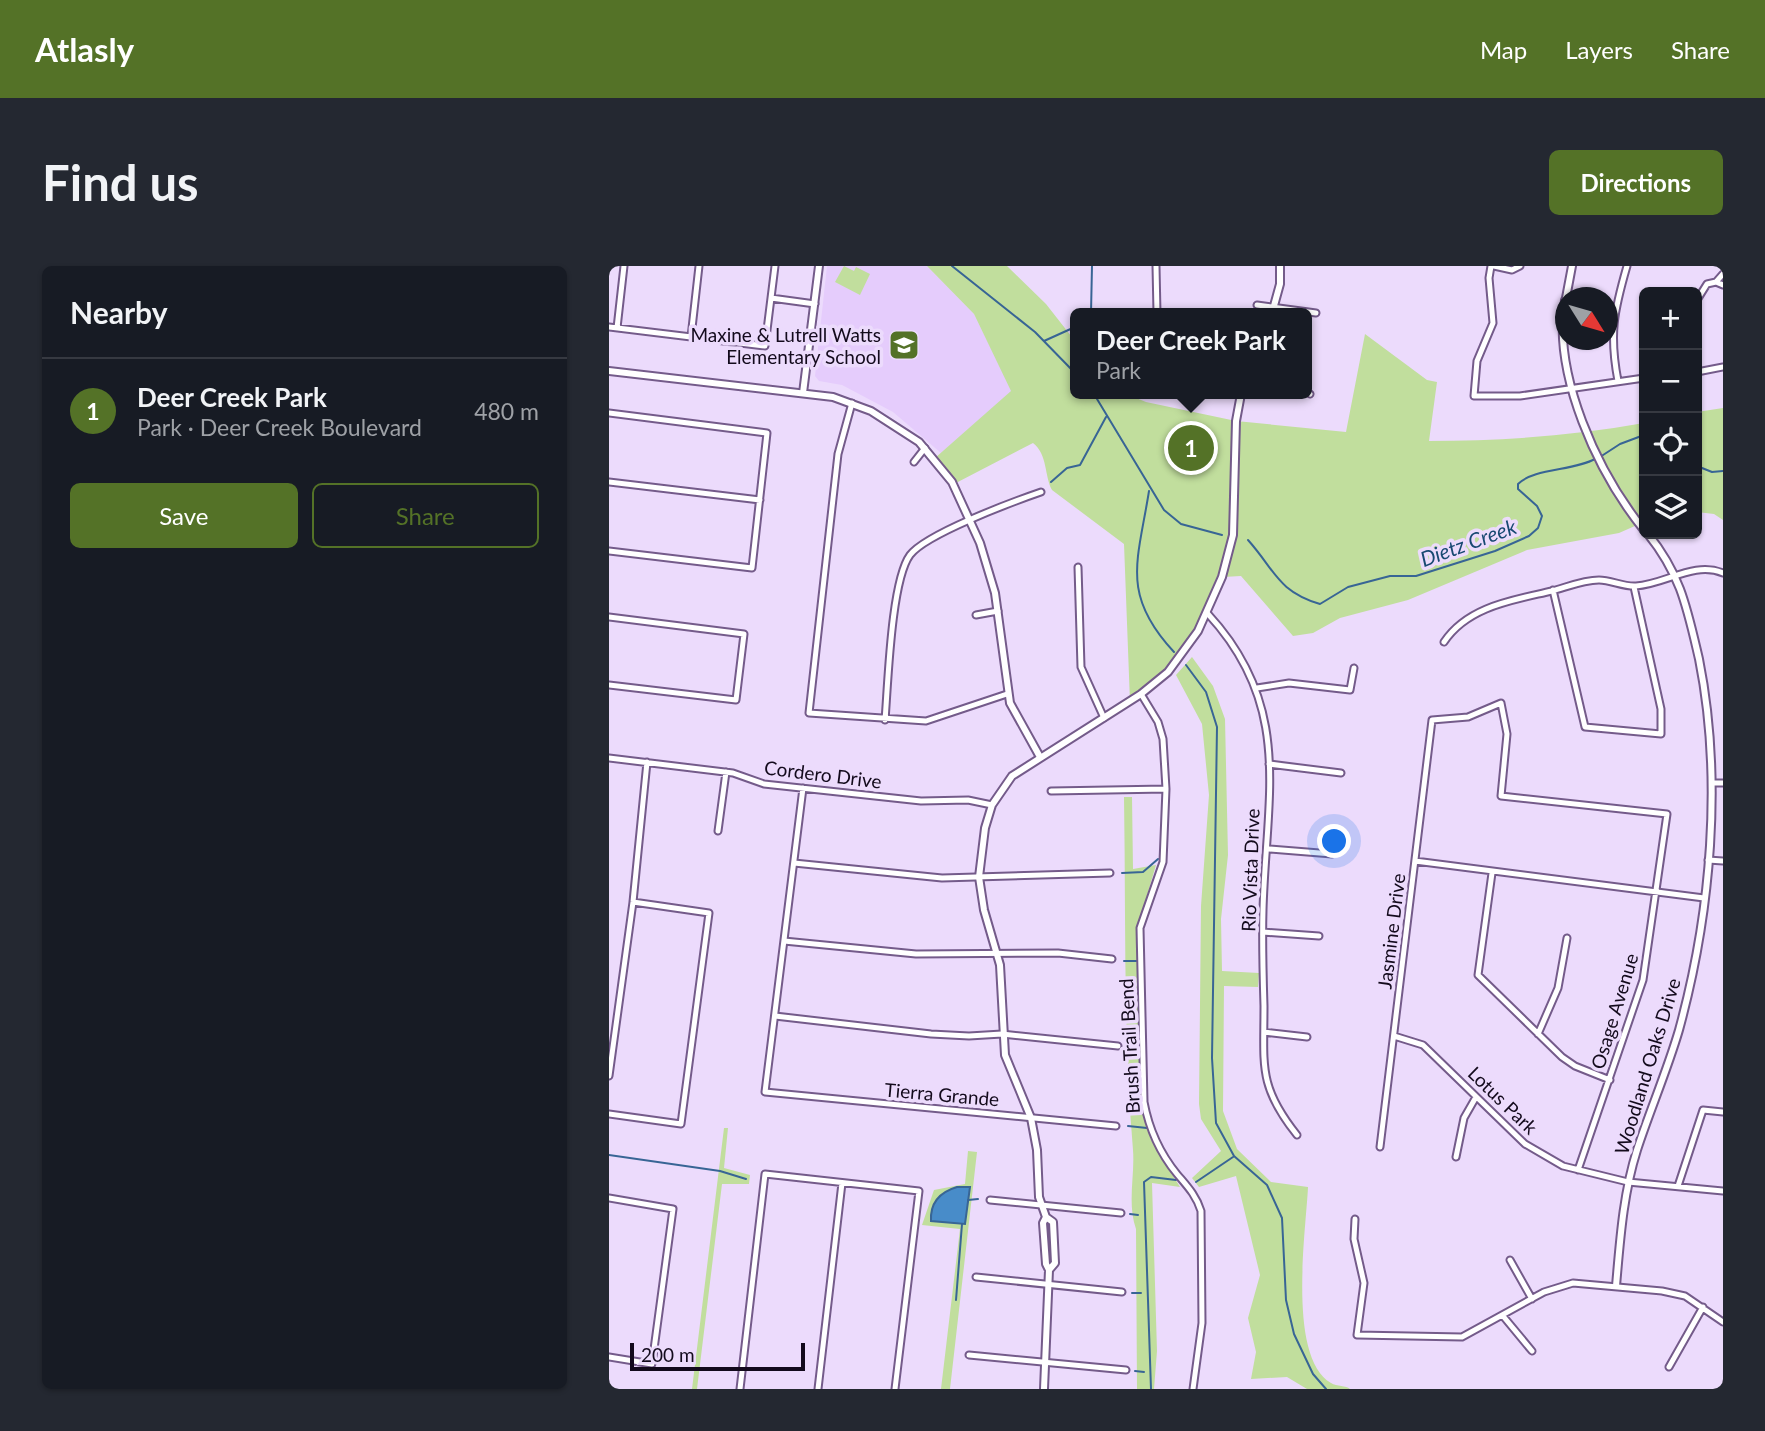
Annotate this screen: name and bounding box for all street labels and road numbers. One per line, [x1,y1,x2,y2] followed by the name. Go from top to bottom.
[763,755,883,793] street label: Cordero Drive
[1236,808,1264,932] street label: Rio Vista Drive
[1372,872,1410,990] street label: Jasmine Drive
[1586,950,1642,1072] street label: Osage Avenue
[1609,975,1685,1157] street label: Woodland Oaks Drive
[1114,978,1144,1114] street label: Brush Trail Bend
[1464,1061,1543,1139] street label: Lotus Park
[884,1078,1000,1110] street label: Tierra Grande

